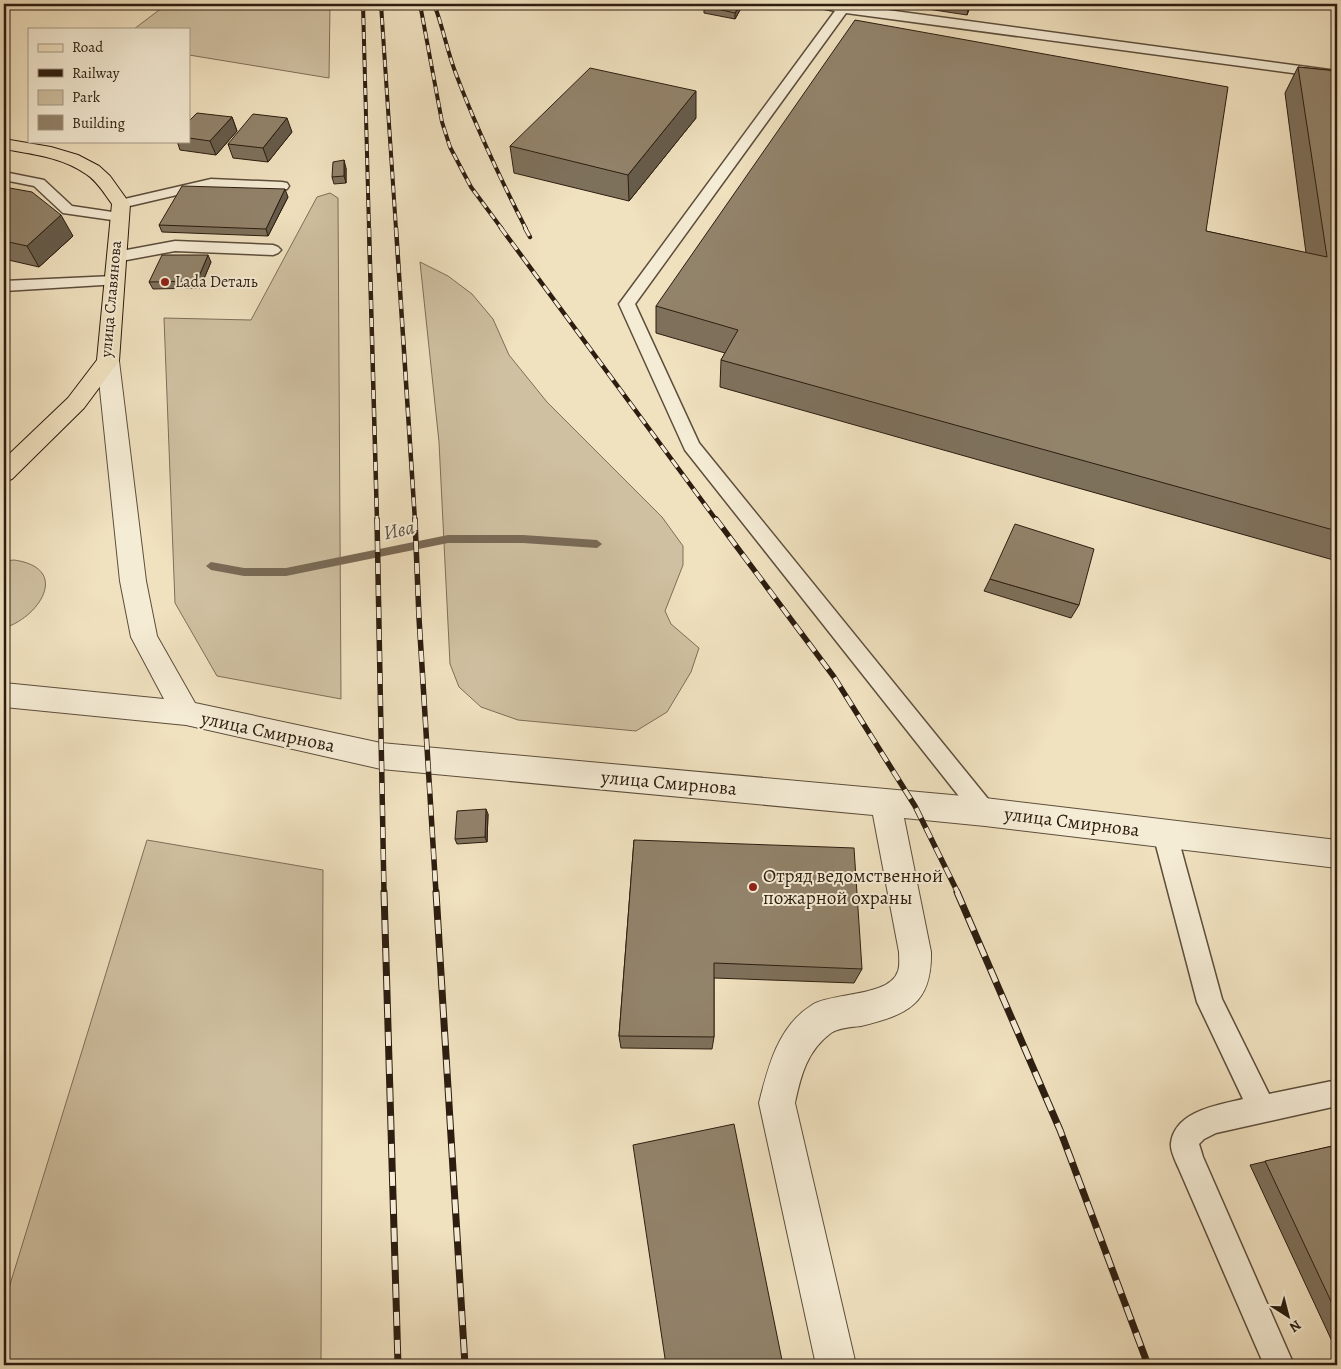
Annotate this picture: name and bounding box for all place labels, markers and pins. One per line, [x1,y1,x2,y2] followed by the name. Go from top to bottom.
[175,271,258,293] place label: Lada Dеталь
[159,276,171,288] marker: Lada Dеталь
[763,863,943,911] place label: Отряд ведомственной пожарной охраны
[747,881,759,893] marker: Отряд ведомственной пожарной охраны

